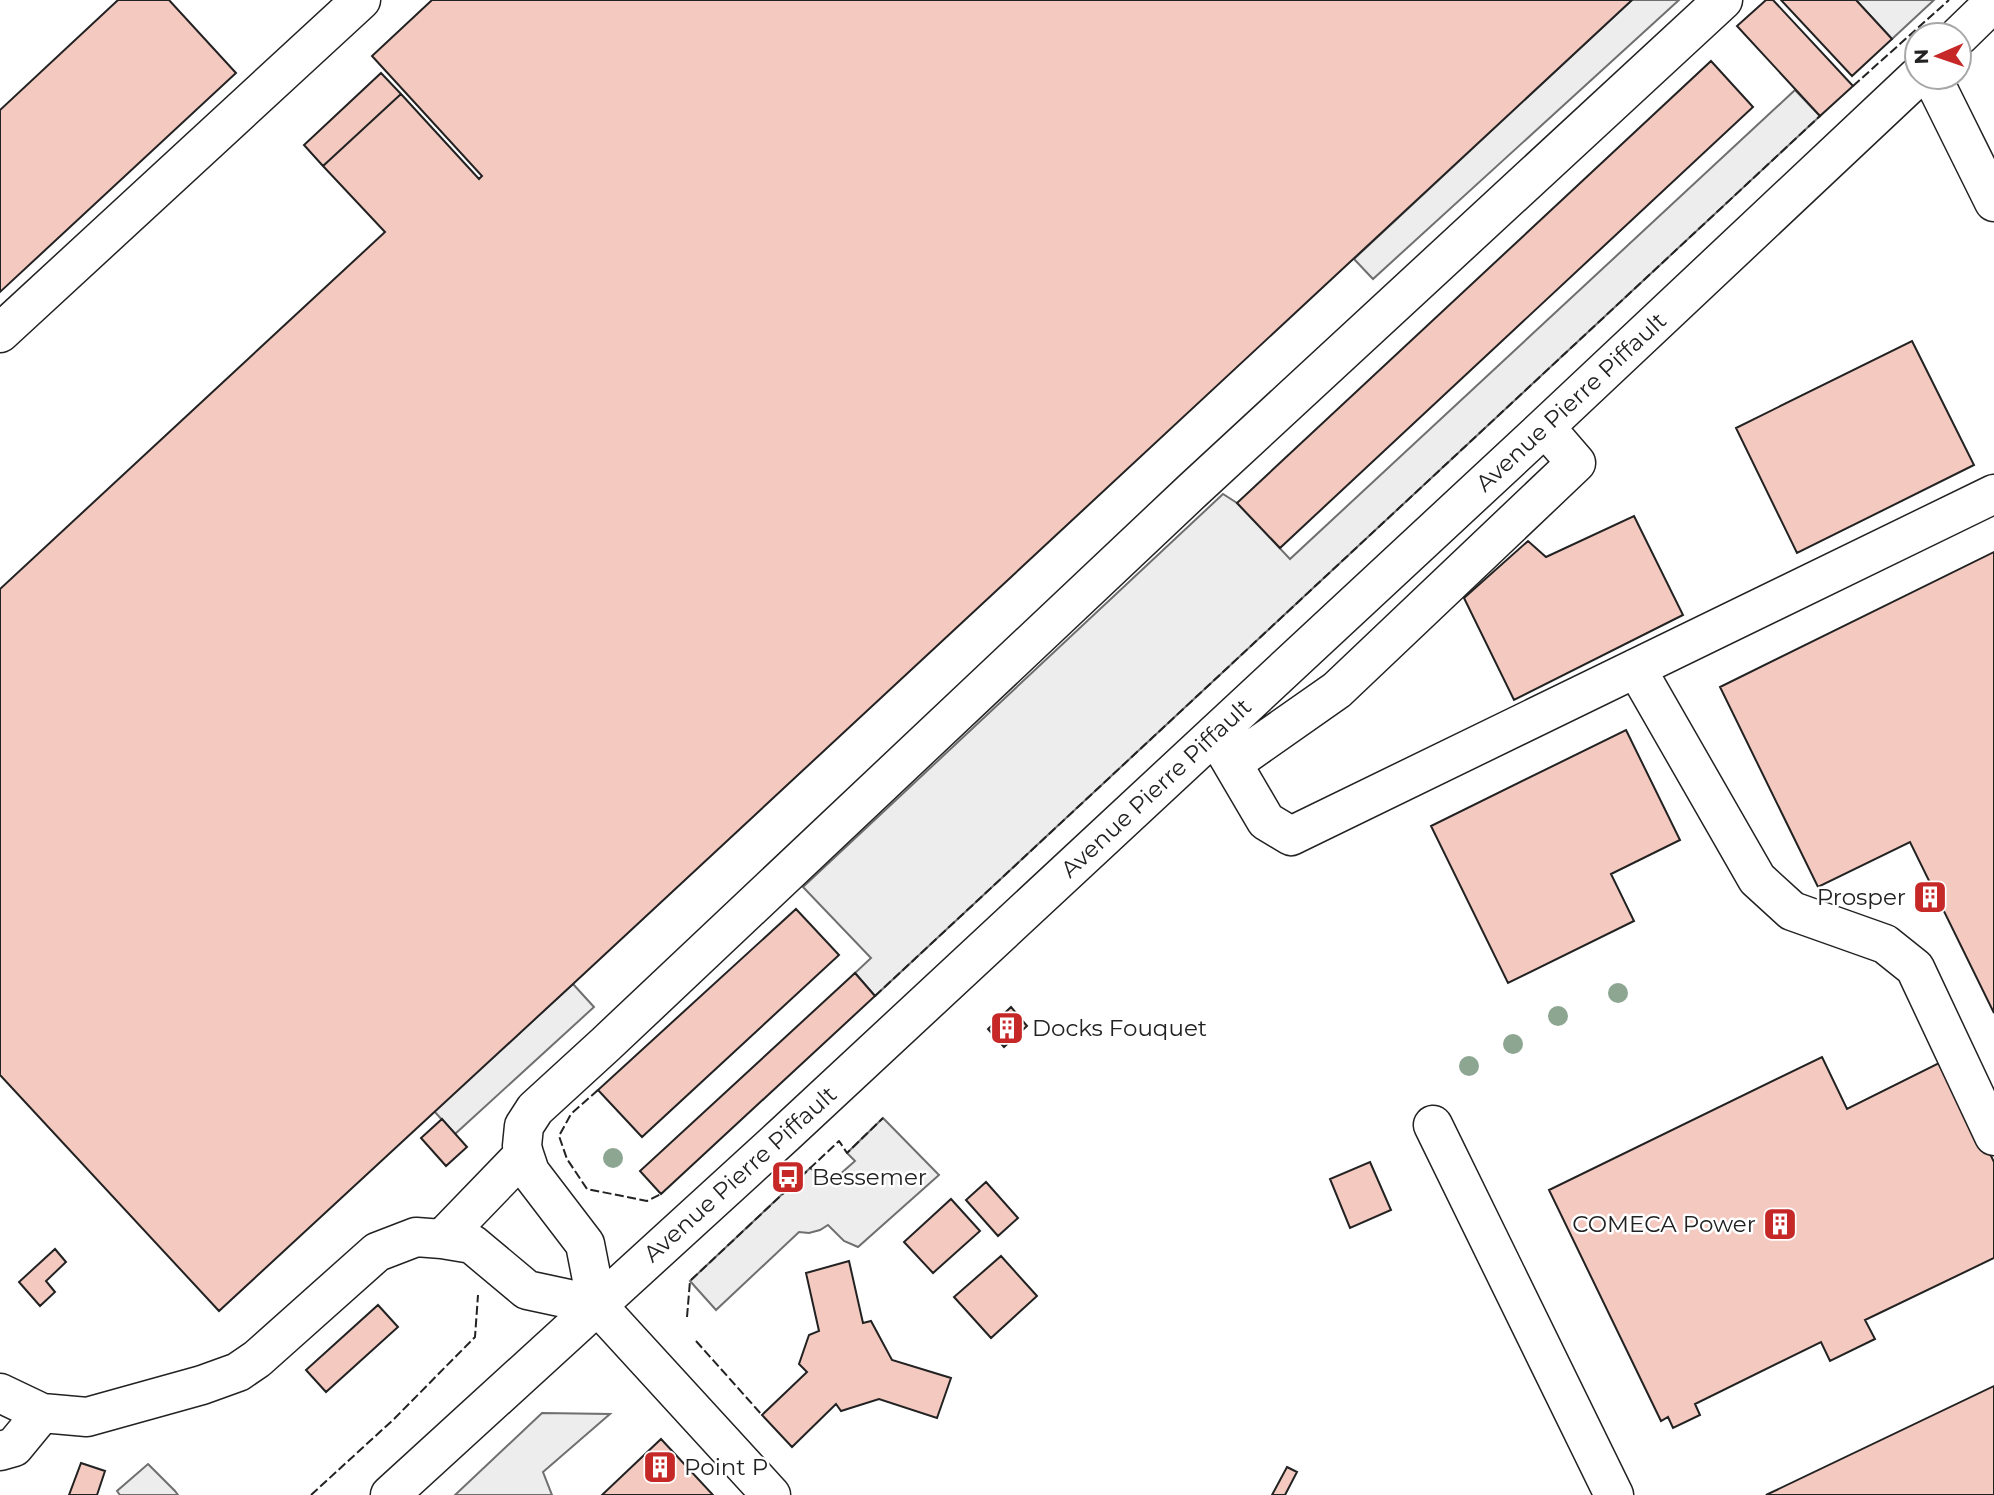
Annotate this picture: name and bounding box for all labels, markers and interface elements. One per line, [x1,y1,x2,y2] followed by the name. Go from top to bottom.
[1903,21,1973,91] north arrow
[1910,48,1933,65] text: N
[1470,307,1672,497] street label: Avenue Pierre Piffault
[1055,693,1257,883] street label: Avenue Pierre Piffault
[1911,878,1949,916] building icon: Prosper
[1817,883,1906,911] place label: Prosper
[988,1009,1026,1047] building icon: Docks Fouquet
[1032,1014,1207,1042] place label: Docks Fouquet
[638,1080,842,1268] street label: Avenue Pierre Piffault
[769,1158,807,1196] bus stop icon: Bessemer
[812,1163,927,1191] place label: Bessemer
[1761,1205,1799,1243] building icon: COMECA Power
[1572,1210,1756,1238] place label: COMECA Power
[641,1448,679,1486] building icon: Point P
[684,1453,768,1481] place label: Point P

